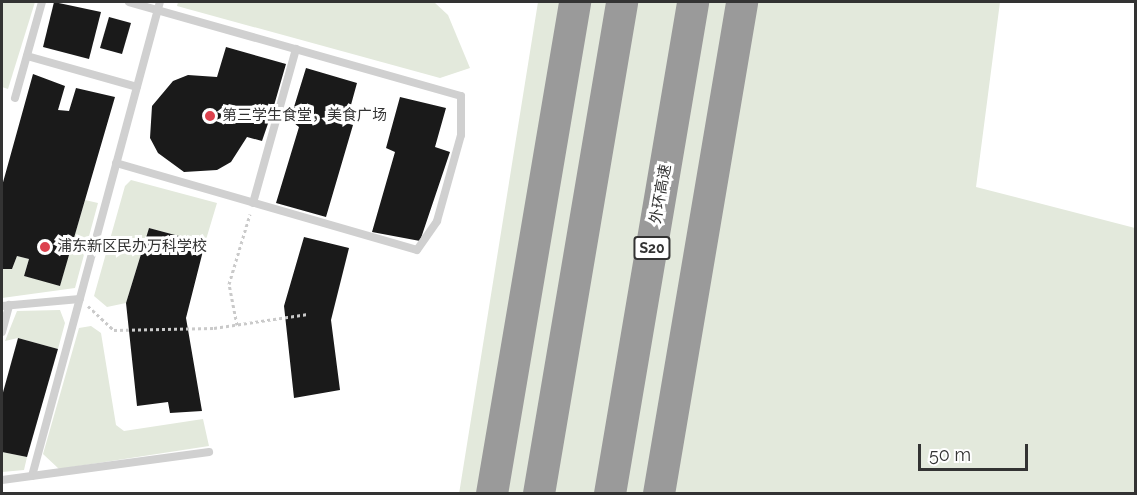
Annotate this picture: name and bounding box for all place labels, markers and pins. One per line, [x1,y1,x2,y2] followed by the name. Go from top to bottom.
[222,107,387,125] place label: 第三学生食堂，美食广场
[203,109,217,123] marker: 第三学生食堂，美食广场
[57,238,207,256] place label: 浦东新区民办万科学校
[38,240,52,254] marker: 浦东新区民办万科学校

